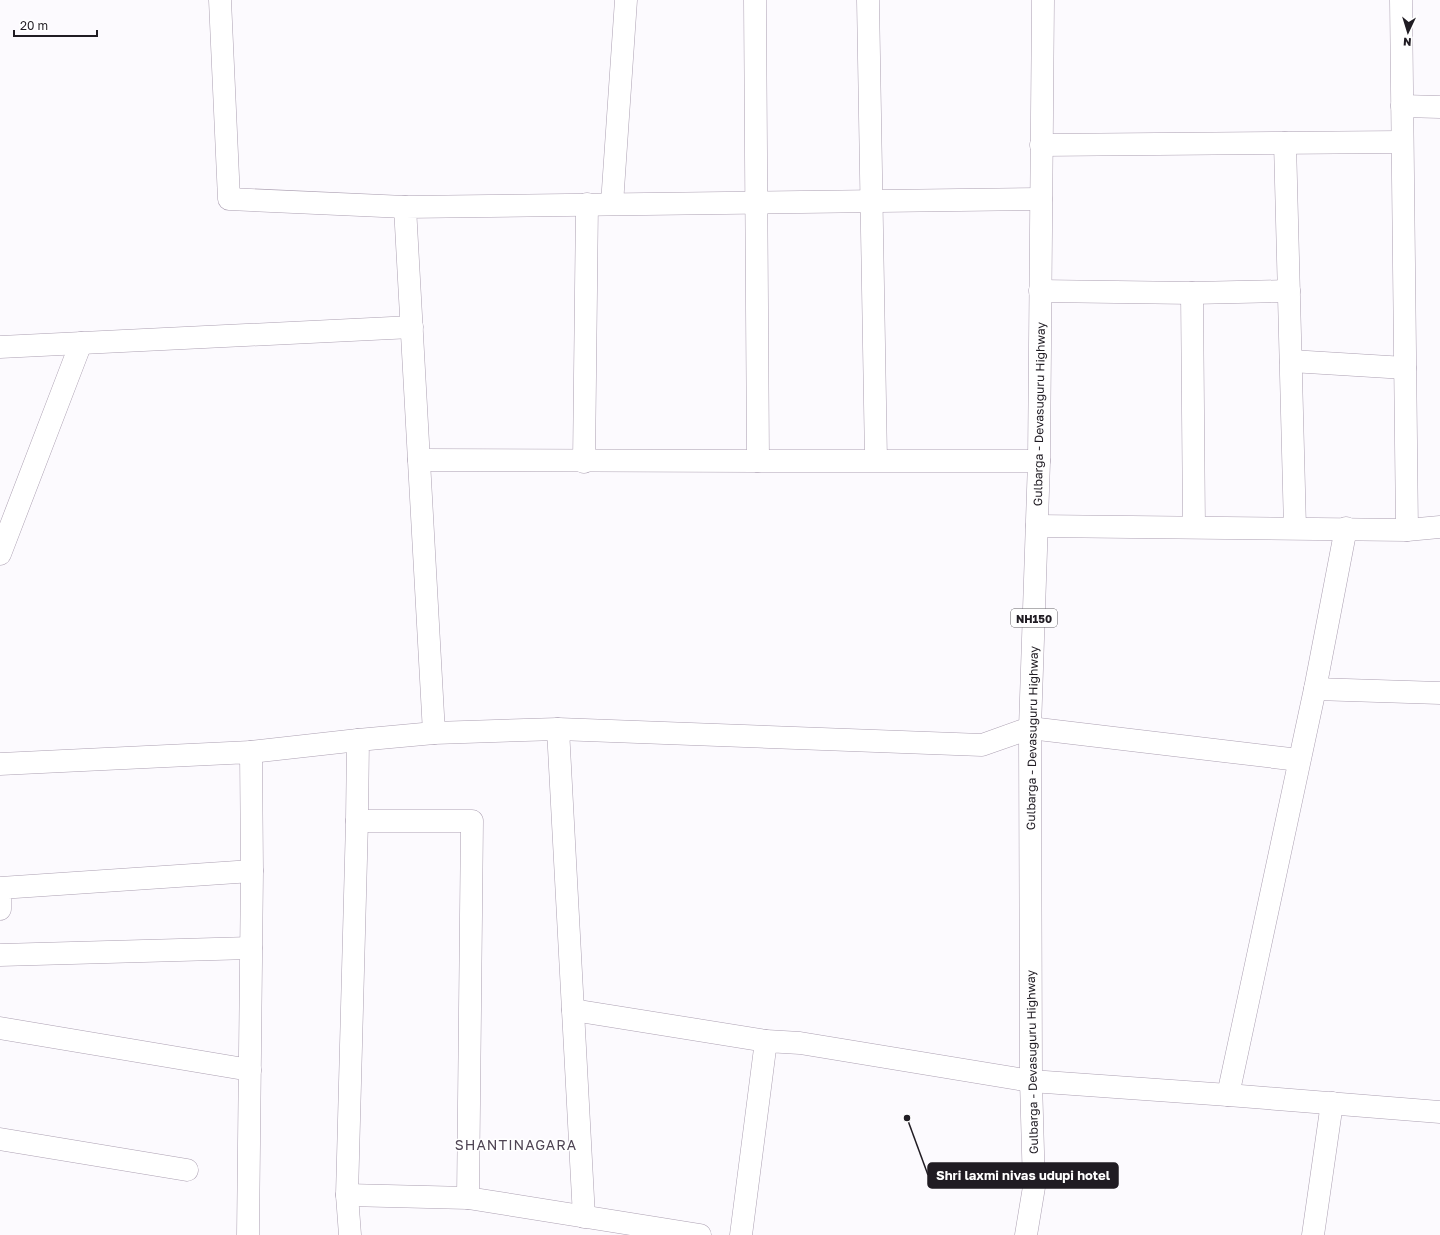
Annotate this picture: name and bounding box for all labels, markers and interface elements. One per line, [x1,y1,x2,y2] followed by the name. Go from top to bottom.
[14,12,97,38] scale bar
[1388,12,1428,52] north arrow
[20,18,48,33] text: 20 m
[1403,36,1412,49] text: N
[1030,322,1048,506] street label: Gulbarga - Devasuguru Highway
[1011,609,1057,627] road number: NH150
[1023,646,1041,830] street label: Gulbarga - Devasuguru Highway
[1023,970,1041,1154] street label: Gulbarga - Devasuguru Highway
[455,1136,577,1153] district label: SHANTINAGARA
[928,1163,1118,1188] callout: Shri laxmi nivas udupi hotel
[936,1167,1111,1183] text: Shri laxmi nivas udupi hotel

